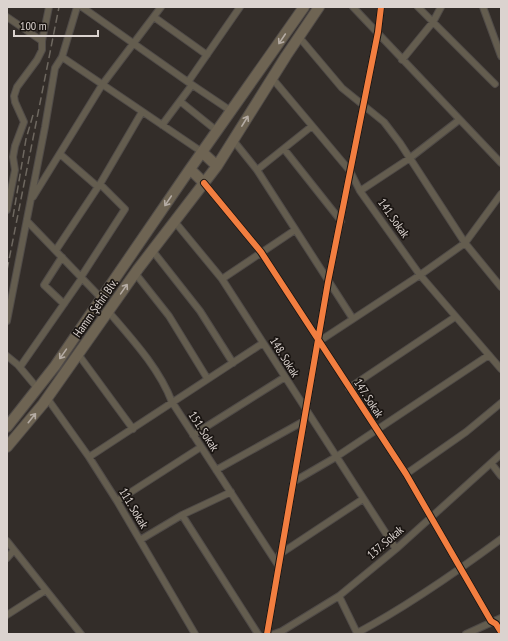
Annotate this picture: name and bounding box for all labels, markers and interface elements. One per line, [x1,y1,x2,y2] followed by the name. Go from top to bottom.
[14,12,98,38] scale bar
[20,18,47,33] text: 100 m
[278,33,286,44] one-way arrow
[241,116,249,127] one-way arrow
[164,195,172,206] one-way arrow
[375,195,413,241] street label: 141. Sokak
[69,276,121,340] street label: Hamm Şehri Blv.
[120,284,128,295] one-way arrow
[267,334,303,380] street label: 148. Sokak
[59,349,67,360] one-way arrow
[351,376,387,421] street label: 147. Sokak
[186,408,223,454] street label: 151. Sokak
[28,412,36,423] one-way arrow
[116,485,152,531] street label: 111. Sokak
[364,522,407,562] street label: 137. Sokak

